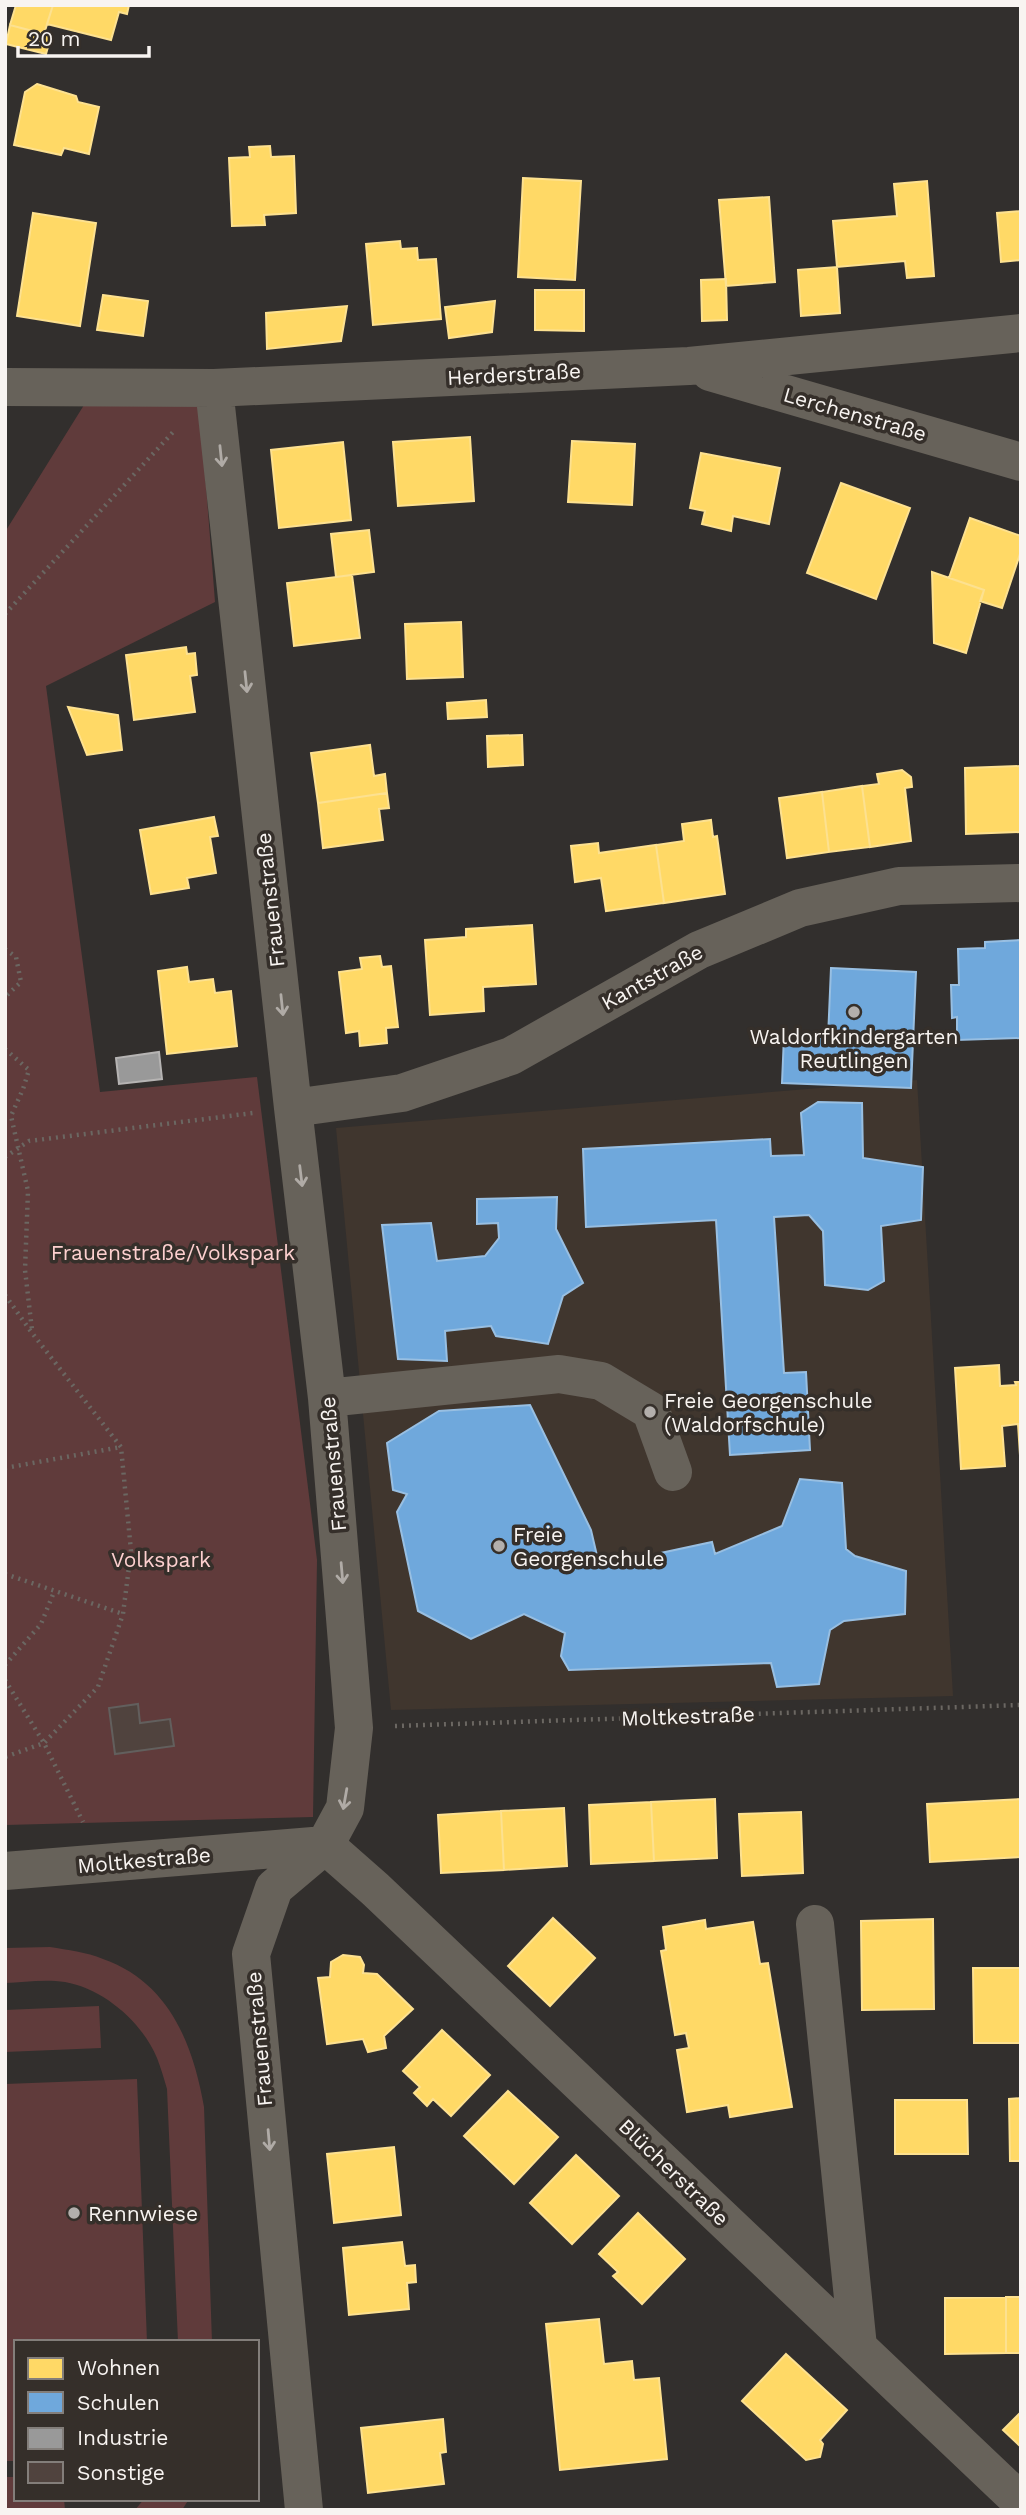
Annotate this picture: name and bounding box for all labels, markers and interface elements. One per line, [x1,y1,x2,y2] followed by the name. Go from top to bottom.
[18,14,149,58] scale bar
[28,26,80,51] text: 20 m
[446,358,582,390] street label: Herderstraße
[781,382,929,446] street label: Lerchenstraße
[215,444,228,467] one-way arrow
[240,670,253,693] one-way arrow
[250,831,290,969] street label: Frauenstraße
[597,939,707,1015] street label: Kantstraße
[276,994,289,1016] one-way arrow
[846,1004,862,1020] marker: Waldorfkindergarten Reutlingen
[750,1024,958,1073] place label: Waldorfkindergarten Reutlingen
[294,1164,307,1187] one-way arrow
[51,1240,295,1265] park label: Frauenstraße/Volkspark
[664,1388,873,1437] place label: Freie Georgenschule (Waldorfschule)
[315,1396,351,1532] street label: Frauenstraße
[642,1404,658,1420] marker: Freie Georgenschule (Waldorfschule)
[513,1522,665,1571] place label: Freie Georgenschule
[491,1538,507,1554] marker: Freie Georgenschule
[111,1547,211,1572] park label: Volkspark
[336,1561,349,1583] one-way arrow
[621,1701,755,1731] street label: Moltkestraße
[338,1787,351,1810] one-way arrow
[76,1842,212,1878] street label: Moltkestraße
[241,1971,277,2107] street label: Frauenstraße
[614,2113,734,2231] street label: Blücherstraße
[263,2129,276,2151] one-way arrow
[88,2201,198,2226] place label: Rennwiese
[66,2205,82,2221] marker: Rennwiese
[14,2340,259,2501] legend
[77,2355,160,2380] text: Wohnen
[77,2390,160,2415] text: Schulen
[77,2425,168,2450] text: Industrie
[77,2460,165,2485] text: Sonstige

